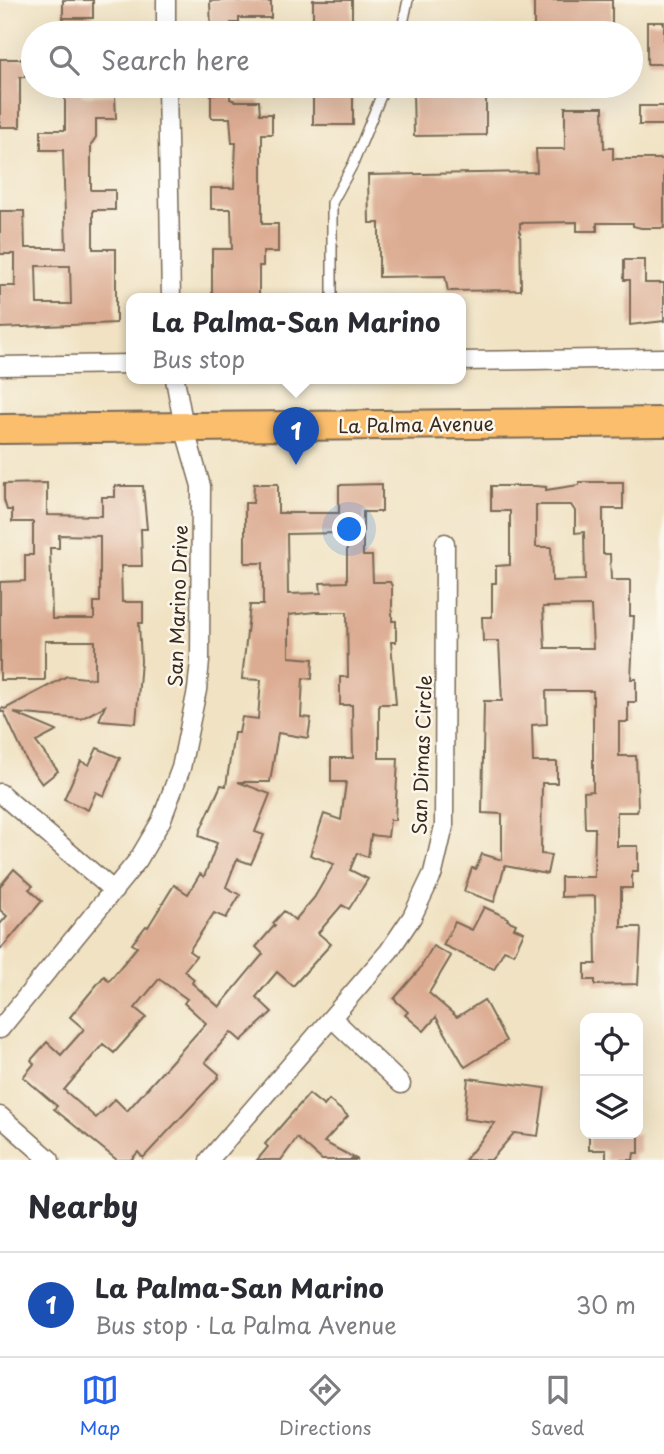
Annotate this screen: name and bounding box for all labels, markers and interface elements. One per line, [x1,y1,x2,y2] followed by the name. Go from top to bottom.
[21,21,643,98] search box
[101,40,250,79] text: Search here
[45,41,83,79] icon: search
[126,293,466,384] popup
[152,302,440,341] text: La Palma-San Marino
[152,341,245,376] text: Bus stop
[273,407,319,465] pin: 1
[338,409,494,439] street label: La Palma Avenue
[332,512,366,546] your location
[160,524,194,687] street label: San Marino Drive
[404,674,438,836] street label: San Dimas Circle
[580,1013,643,1139] map controls
[580,1013,643,1076] button: locate
[580,1076,643,1139] button: layers
[28,1183,138,1228] text: Nearby
[95,1268,384,1307] text: La Palma-San Marino
[46,1287,57,1322] text: 1
[575,1287,636,1322] text: 30 m
[95,1307,397,1342] text: Bus stop · La Palma Avenue
[80,1371,120,1441] tab: Map
[279,1371,372,1441] tab: Directions
[531,1371,584,1441] tab: Saved

